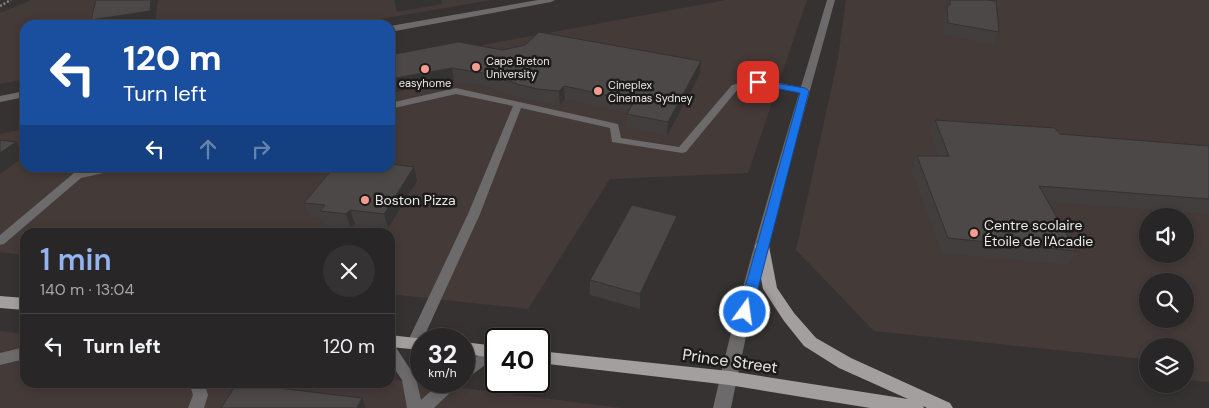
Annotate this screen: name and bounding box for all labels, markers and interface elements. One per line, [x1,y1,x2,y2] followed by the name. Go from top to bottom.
[123,35,222,81] text: 120 m
[40,40,105,105] icon: left
[486,54,549,81] place label: Cape Breton University
[470,61,482,73] marker: Cape Breton University
[737,61,779,103] pin
[419,63,431,75] marker: easyhome
[744,68,772,96] icon: arrive
[399,76,451,90] place label: easyhome
[608,78,693,105] place label: Cineplex Cinemas Sydney
[123,79,207,108] text: Turn left
[592,85,604,97] marker: Cineplex Cinemas Sydney
[141,135,169,163] icon: left
[194,135,222,163] icon: ahead
[247,135,275,163] icon: right
[375,191,456,209] place label: Boston Pizza
[359,194,371,206] marker: Boston Pizza
[1139,208,1194,393] map controls
[1139,208,1194,263] button: sound
[984,216,1093,250] place label: Centre scolaire Étoile de l'Acadie
[968,227,980,239] marker: Centre scolaire Étoile de l'Acadie
[40,240,112,279] text: 1 min
[323,245,375,297] button: close
[1139,273,1194,328] button: search
[40,279,134,300] text: 140 m · 13:04
[718,285,770,337] position arrow
[485,328,550,393] speed limit sign: 40
[40,332,68,360] icon: left
[83,334,161,359] text: Turn left
[323,334,375,359] text: 120 m
[428,338,457,371] text: 32
[1139,338,1194,393] button: layers
[681,344,779,378] street label: Prince Street
[428,365,457,381] text: km/h

